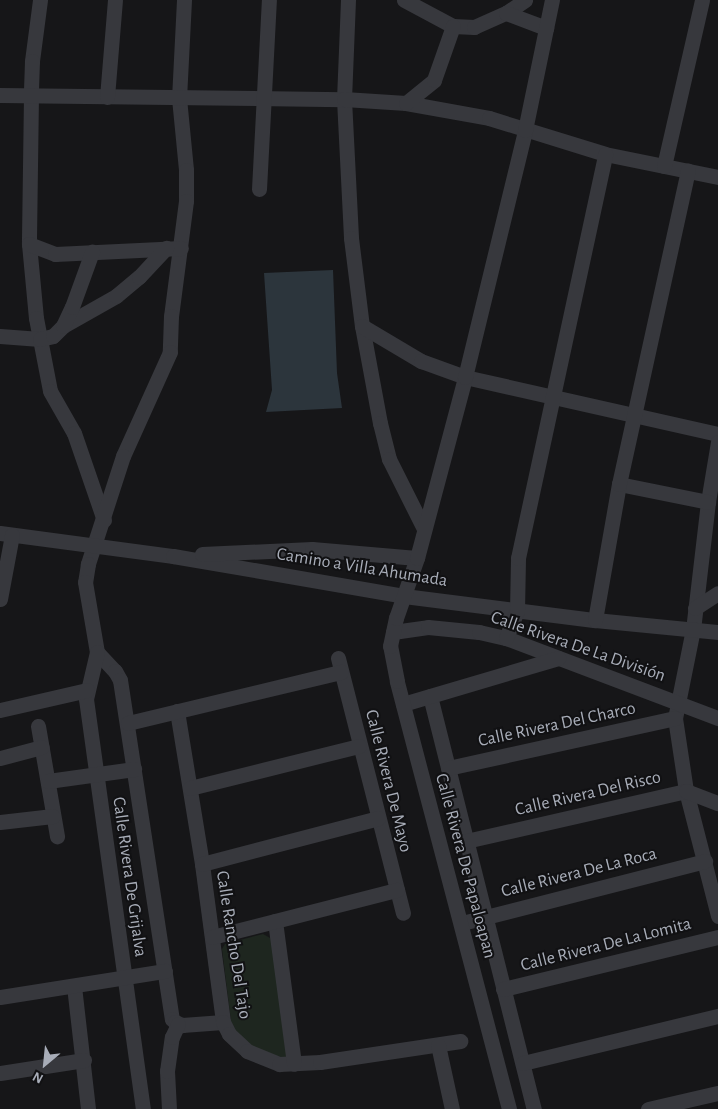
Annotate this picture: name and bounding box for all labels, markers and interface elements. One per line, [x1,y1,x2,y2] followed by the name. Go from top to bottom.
[275,544,449,592] street label: Camino a Villa Ahumada
[488,607,668,687] street label: Calle Rivera De La División
[476,698,638,752] street label: Calle Rivera Del Charco
[360,708,416,854] street label: Calle Rivera De Mayo
[513,767,663,821] street label: Calle Rivera Del Risco
[430,771,500,961] street label: Calle Rivera De Papaloapan
[107,796,151,958] street label: Calle Rivera De Grijalva
[499,843,659,903] street label: Calle Rivera De La Roca
[211,869,255,1021] street label: Calle Rancho Del Tajo
[518,913,694,977] street label: Calle Rivera De La Lomita
[20,1039,70,1089] north arrow
[30,1069,46,1086] text: N

